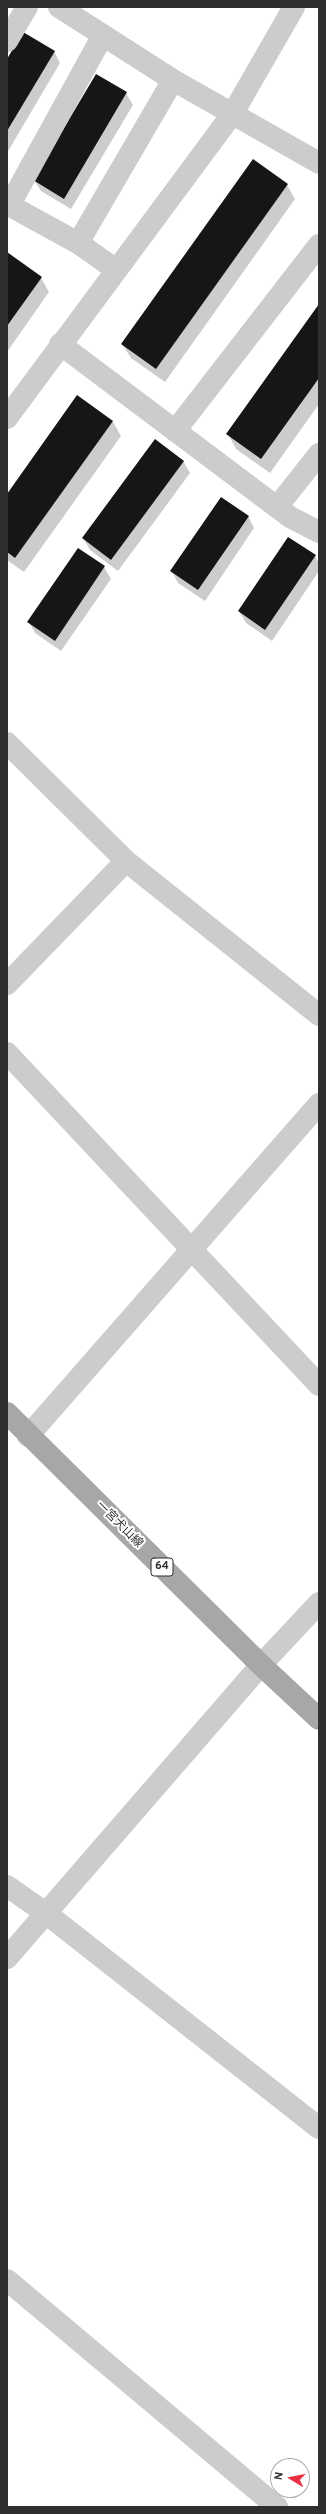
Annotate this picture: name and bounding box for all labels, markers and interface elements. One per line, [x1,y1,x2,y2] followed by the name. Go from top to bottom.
[93,1499,145,1551] street label: 一宮犬山線
[151,1558,173,1576] road number: 64
[270,2458,310,2498] north arrow
[272,2471,287,2481] text: N

